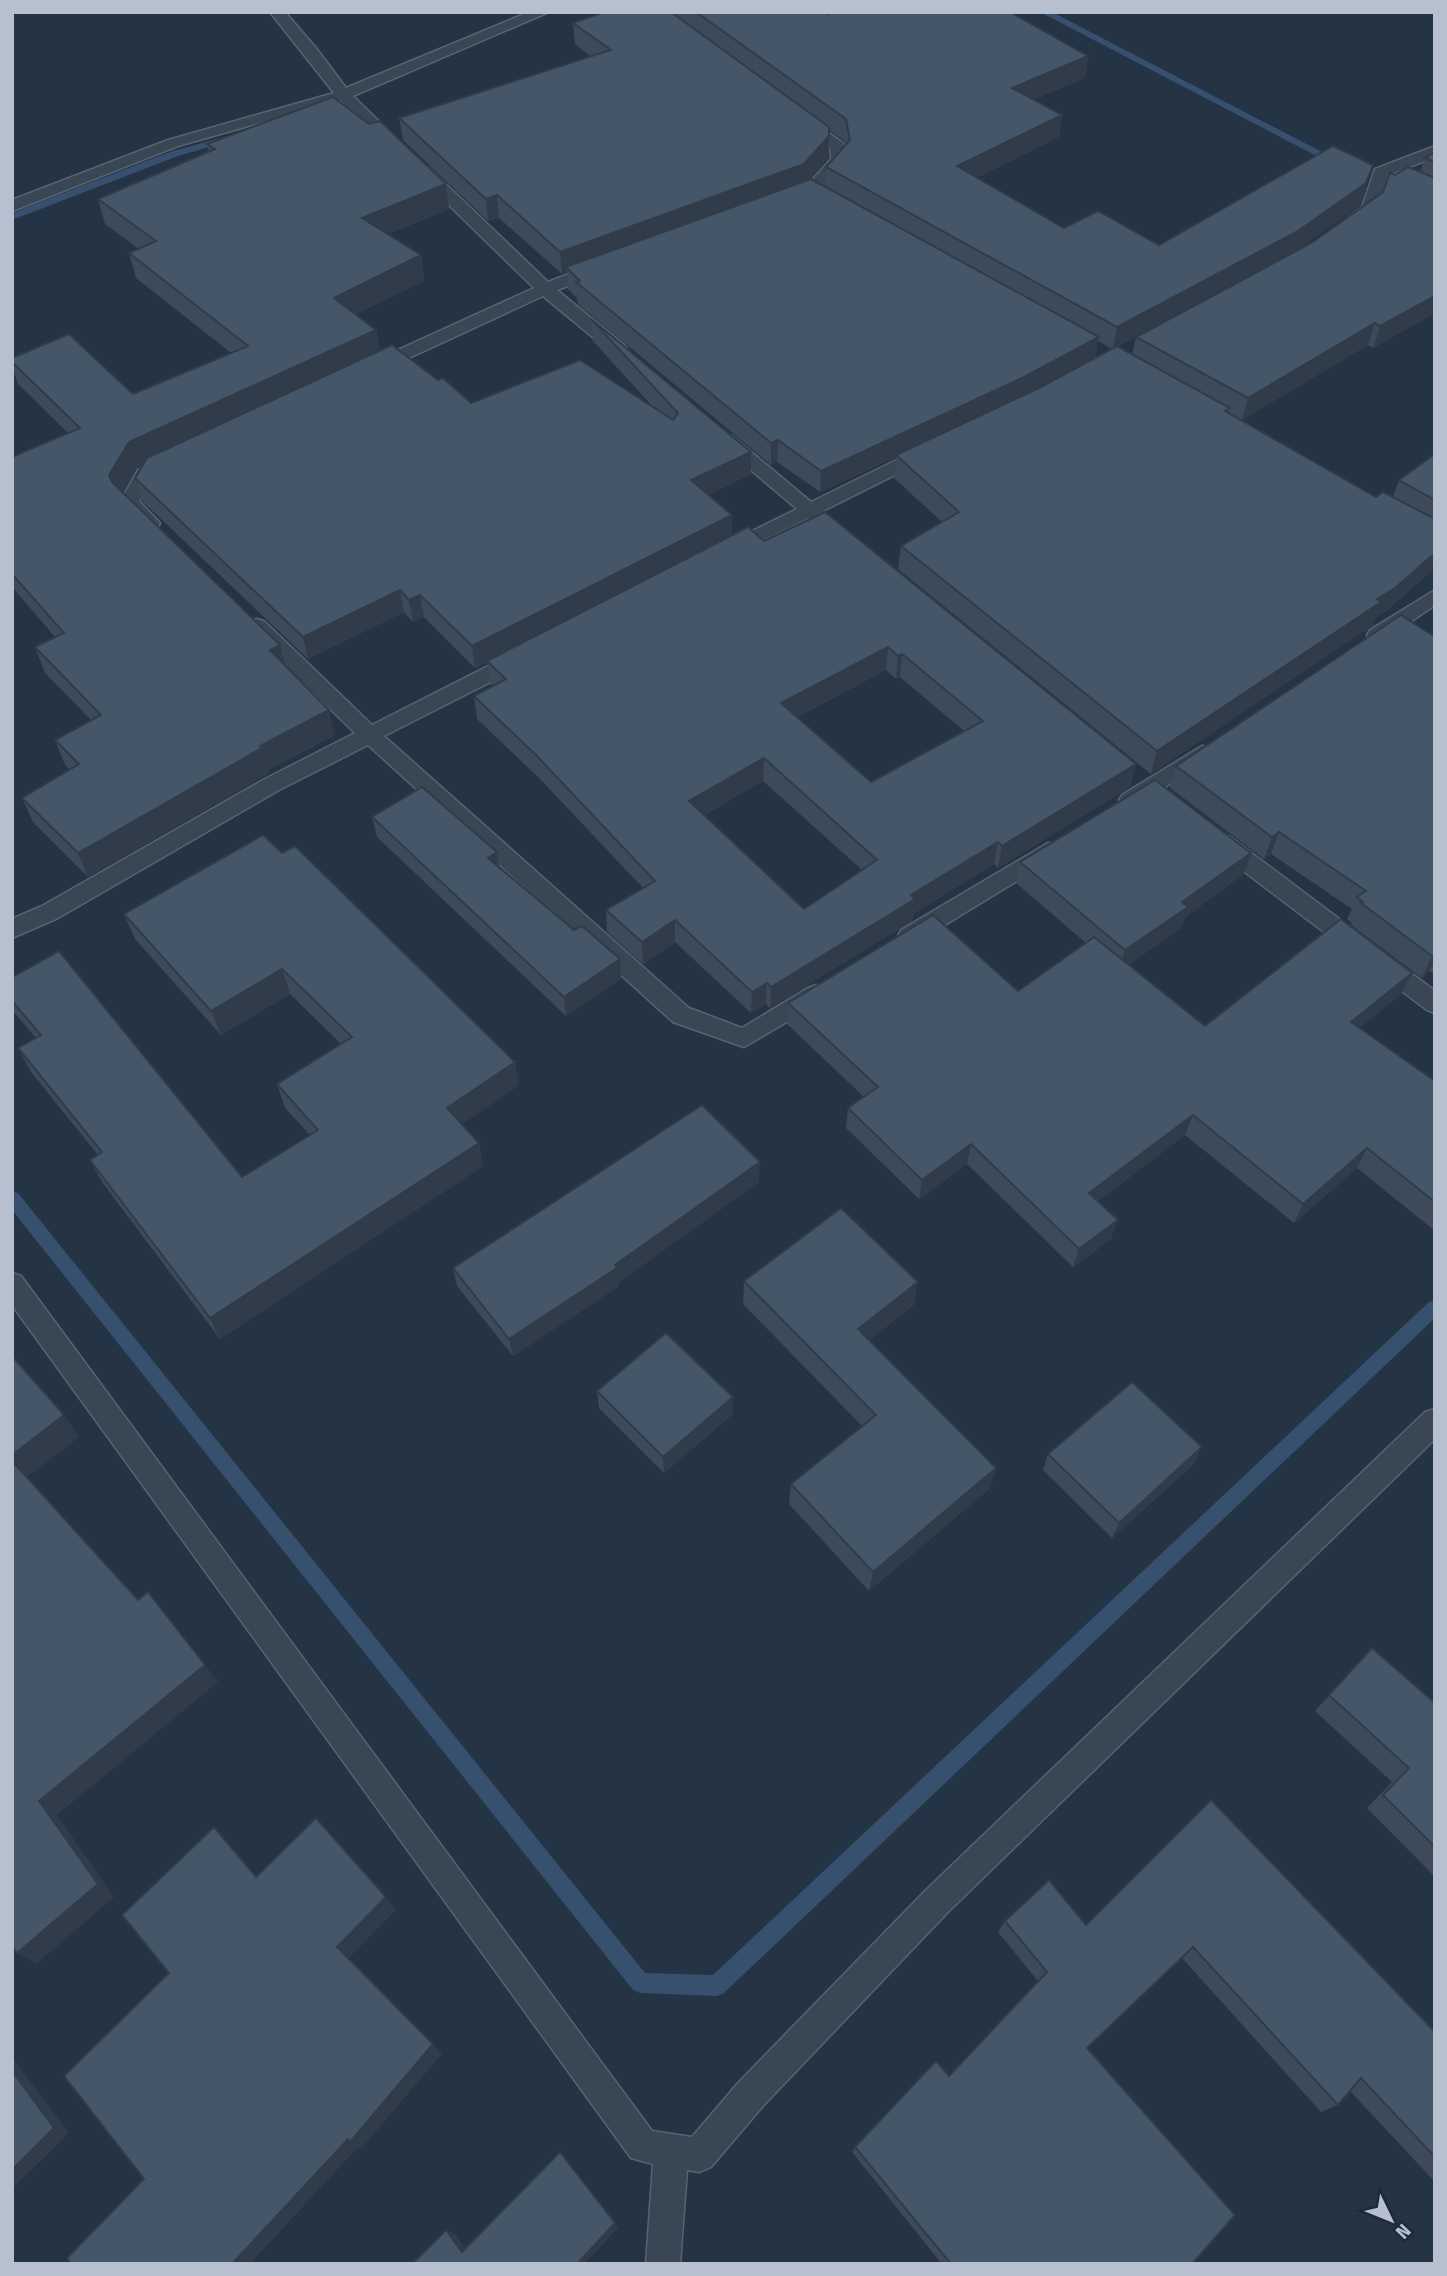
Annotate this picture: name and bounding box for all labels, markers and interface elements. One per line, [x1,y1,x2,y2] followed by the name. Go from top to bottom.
[1356,2185,1426,2255] north arrow
[1391,2219,1415,2243] text: N

